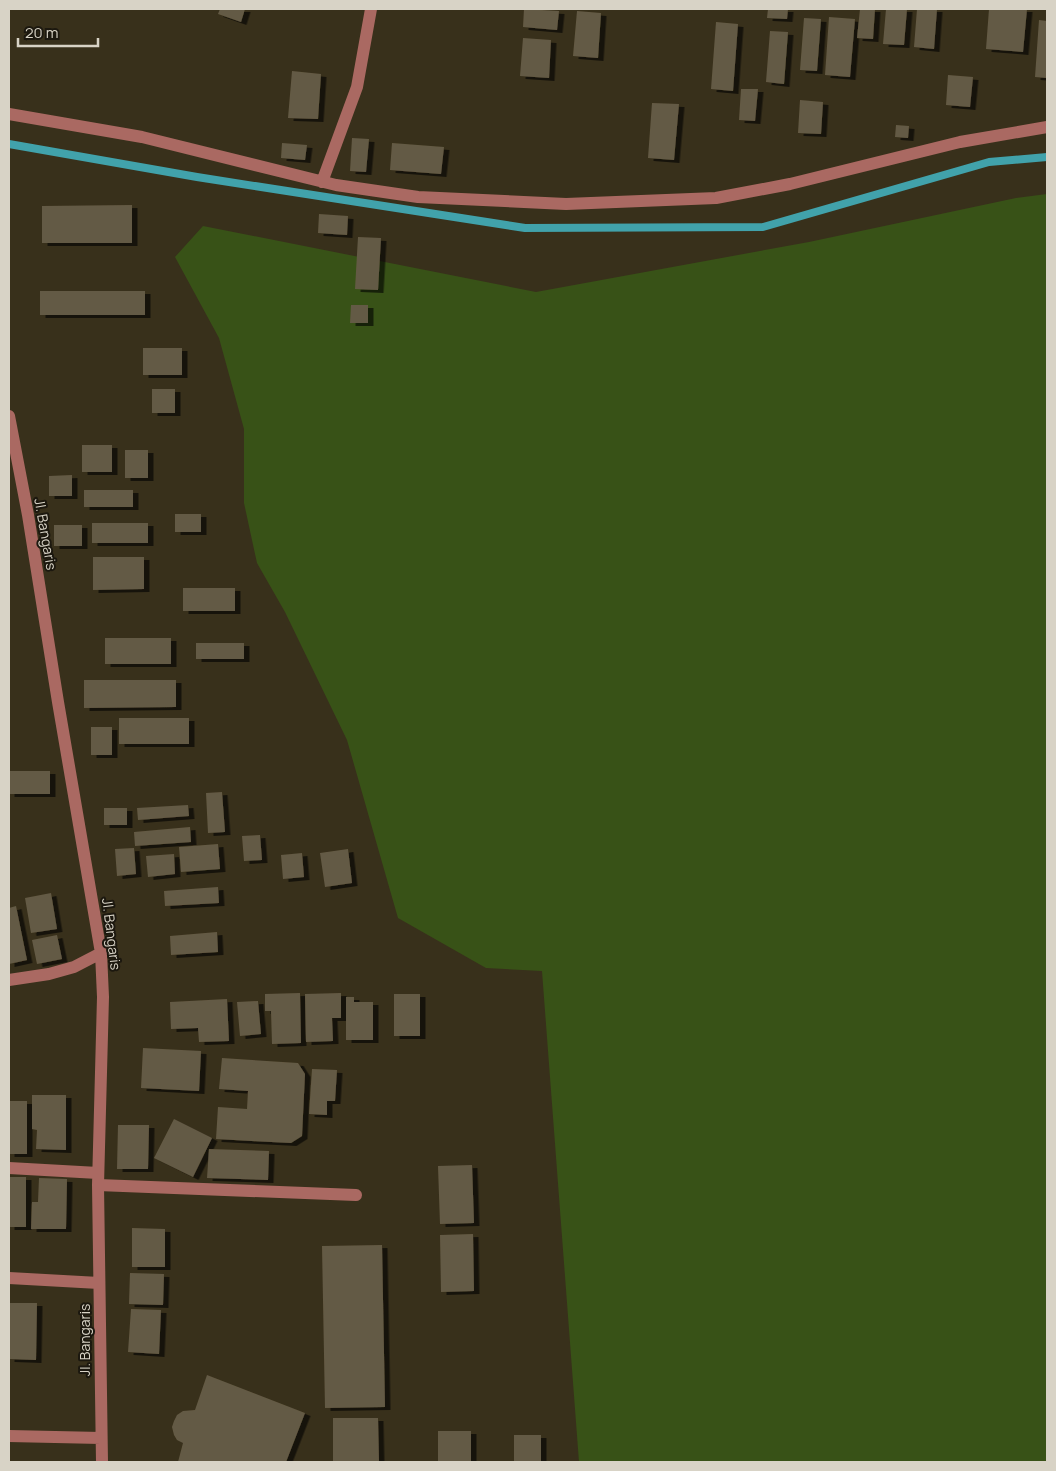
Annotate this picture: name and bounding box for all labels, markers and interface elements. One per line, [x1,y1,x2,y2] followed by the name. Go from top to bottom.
[18,15,98,47] scale bar
[25,22,58,43] text: 20 m
[30,497,62,571] street label: Jl. Bangaris
[98,897,126,971] street label: Jl. Bangaris
[75,1304,94,1376] street label: Jl. Bangaris

